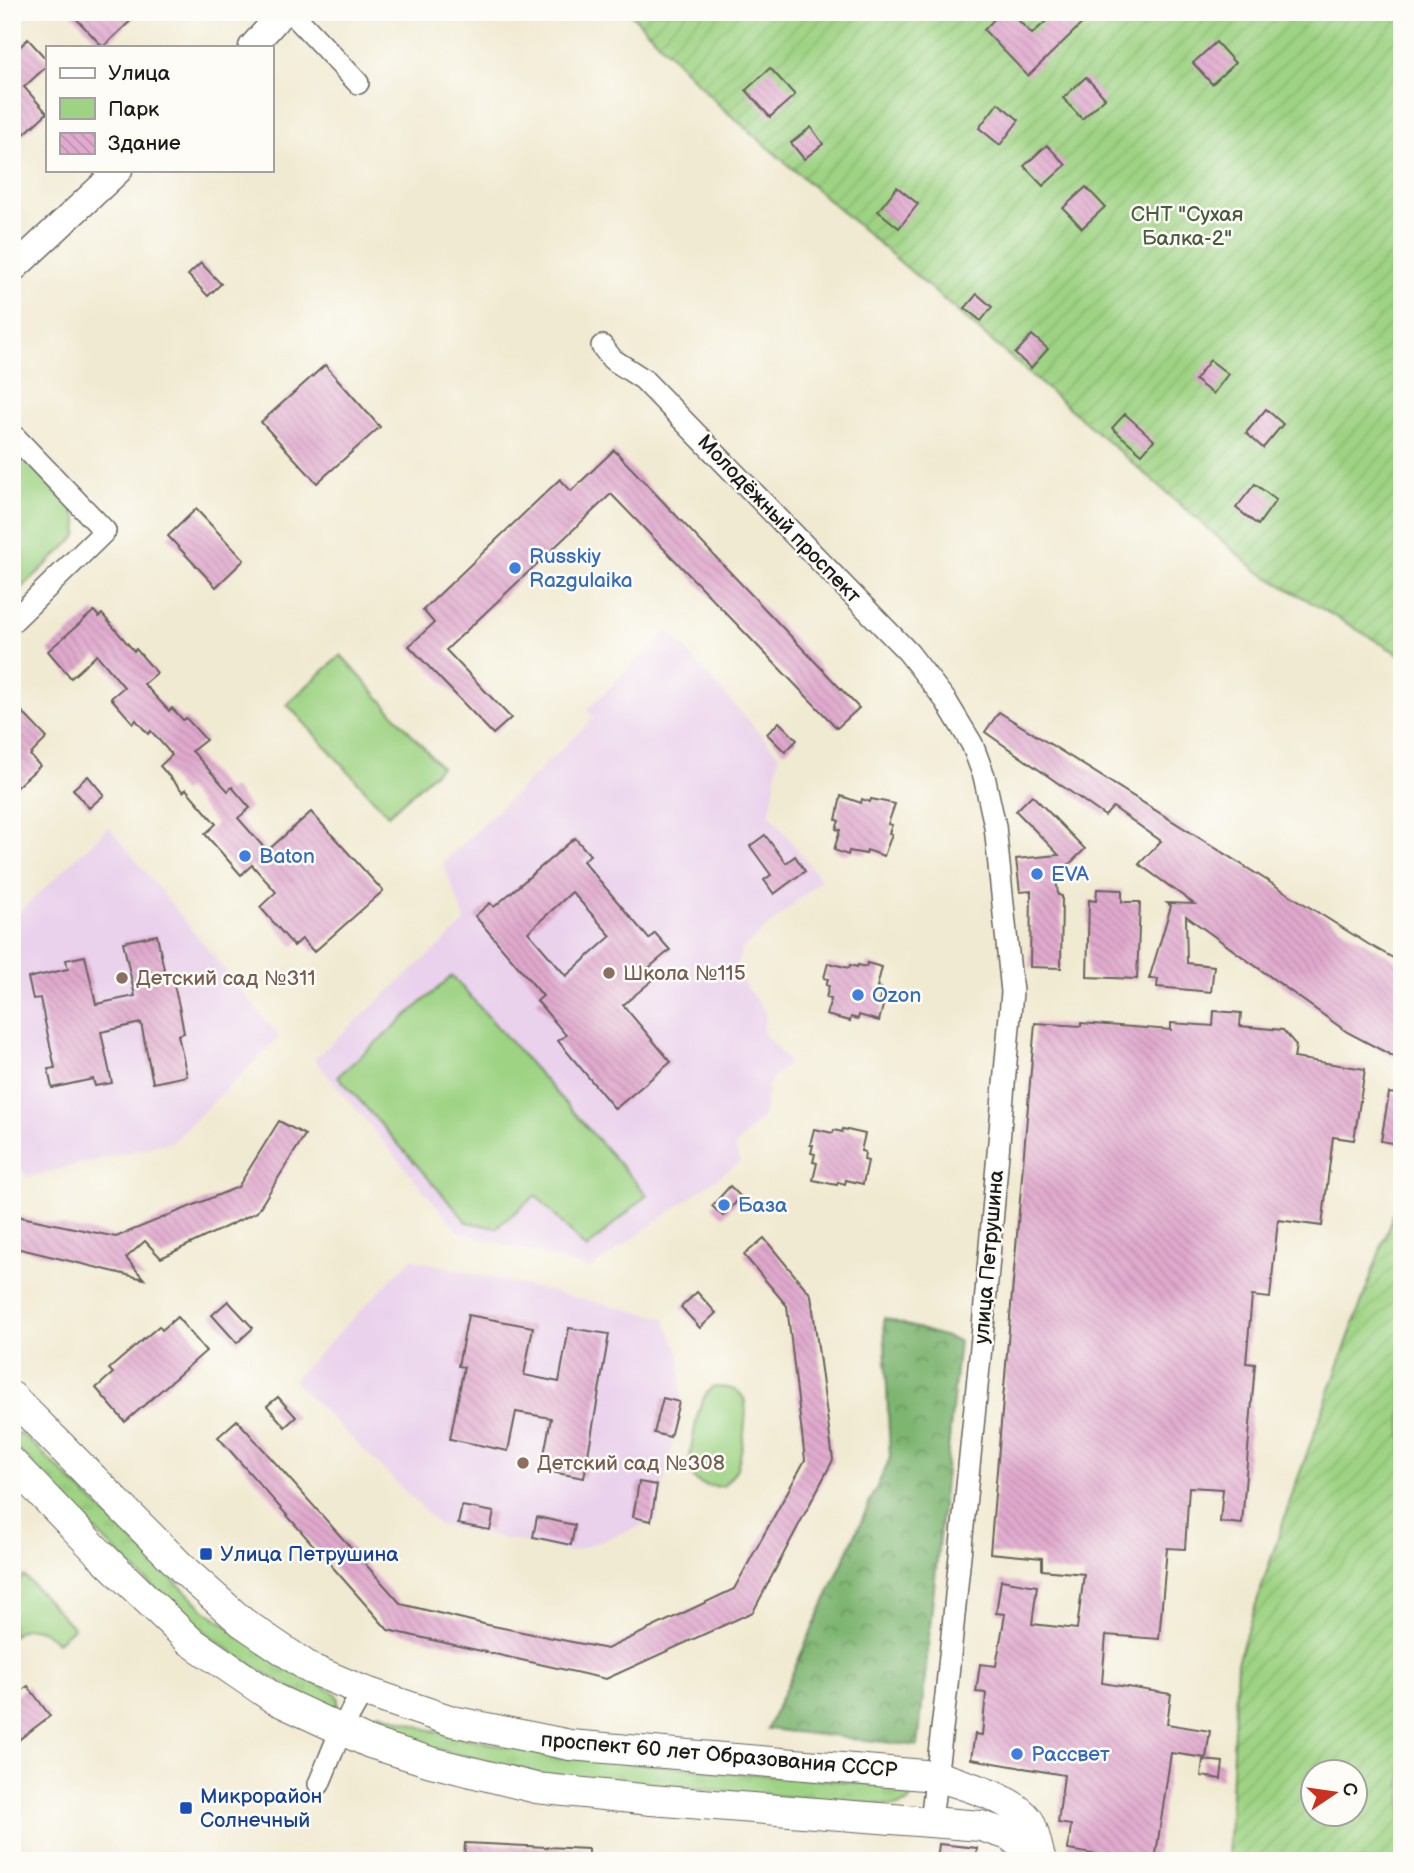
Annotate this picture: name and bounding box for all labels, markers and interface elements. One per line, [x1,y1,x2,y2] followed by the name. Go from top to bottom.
[46,46,273,172] legend
[108,61,171,86] text: Улица
[108,97,159,122] text: Парк
[108,131,181,156] text: Здание
[1131,202,1243,251] park label: СНТ "Сухая Балка-2"
[692,430,866,609] street label: Молодёжный проспект
[529,544,633,593] place label: Russkiy Razgulaika
[507,560,523,576] marker: Russkiy Razgulaika
[259,844,315,869] place label: Baton
[237,848,253,864] marker: Baton
[1051,862,1089,887] place label: EVA
[1029,866,1045,882] marker: EVA
[623,961,746,986] place label: Школа №115
[601,965,617,981] marker: Школа №115
[136,966,316,991] place label: Детский сад №311
[114,970,130,986] marker: Детский сад №311
[872,983,921,1008] place label: Ozon
[850,987,866,1003] marker: Ozon
[969,1168,1009,1345] street label: улица Петрушина
[738,1193,788,1218] place label: База
[716,1197,732,1213] marker: База
[537,1451,725,1476] place label: Детский сад №308
[515,1455,531,1471] marker: Детский сад №308
[220,1542,399,1567] place label: Улица Петрушина
[198,1546,214,1562] marker: Улица Петрушина
[540,1727,899,1783] street label: проспект 60 лет Образования СССР
[1031,1742,1110,1767] place label: Рассвет
[1009,1746,1025,1762] marker: Рассвет
[1298,1758,1368,1828] north arrow
[1336,1780,1362,1799] text: С
[200,1784,322,1833] place label: Микрорайон Солнечный
[178,1800,194,1816] marker: Микрорайон Солнечный

